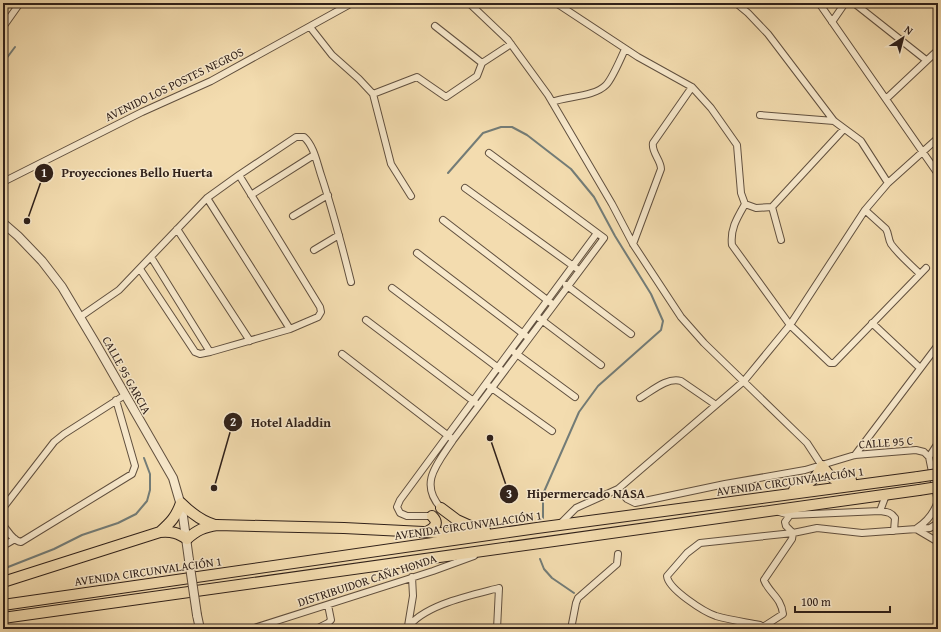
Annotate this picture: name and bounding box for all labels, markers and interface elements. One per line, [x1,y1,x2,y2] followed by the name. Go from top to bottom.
[883,18,923,58] north arrow
[901,21,917,39] text: N
[102,43,246,125] street label: AVENIDO LOS POSTES NEGROS
[34,160,221,185] callout: Proyecciones Bello Huerta
[61,163,213,182] text: Proyecciones Bello Huerta
[41,164,47,181] text: 1
[99,333,156,418] street label: CALLE 95 GARCIA
[223,410,339,435] callout: Hotel Aladdin
[230,413,236,430] text: 2
[251,413,331,432] text: Hotel Aladdin
[858,432,914,452] street label: CALLE 95 C
[715,462,865,500] street label: AVENIDA CIRCUNVALACIÓN 1
[499,481,653,506] callout: Hipermercado NASA
[527,484,646,503] text: Hipermercado NASA
[506,485,512,502] text: 3
[393,506,543,544] street label: AVENIDA CIRCUNVALACIÓN 1
[295,549,439,611] street label: DISTRIBUIDOR CAÑA HONDA
[73,552,223,590] street label: AVENIDA CIRCUNVALACIÓN 1
[795,588,890,614] scale bar
[801,593,831,610] text: 100 m

